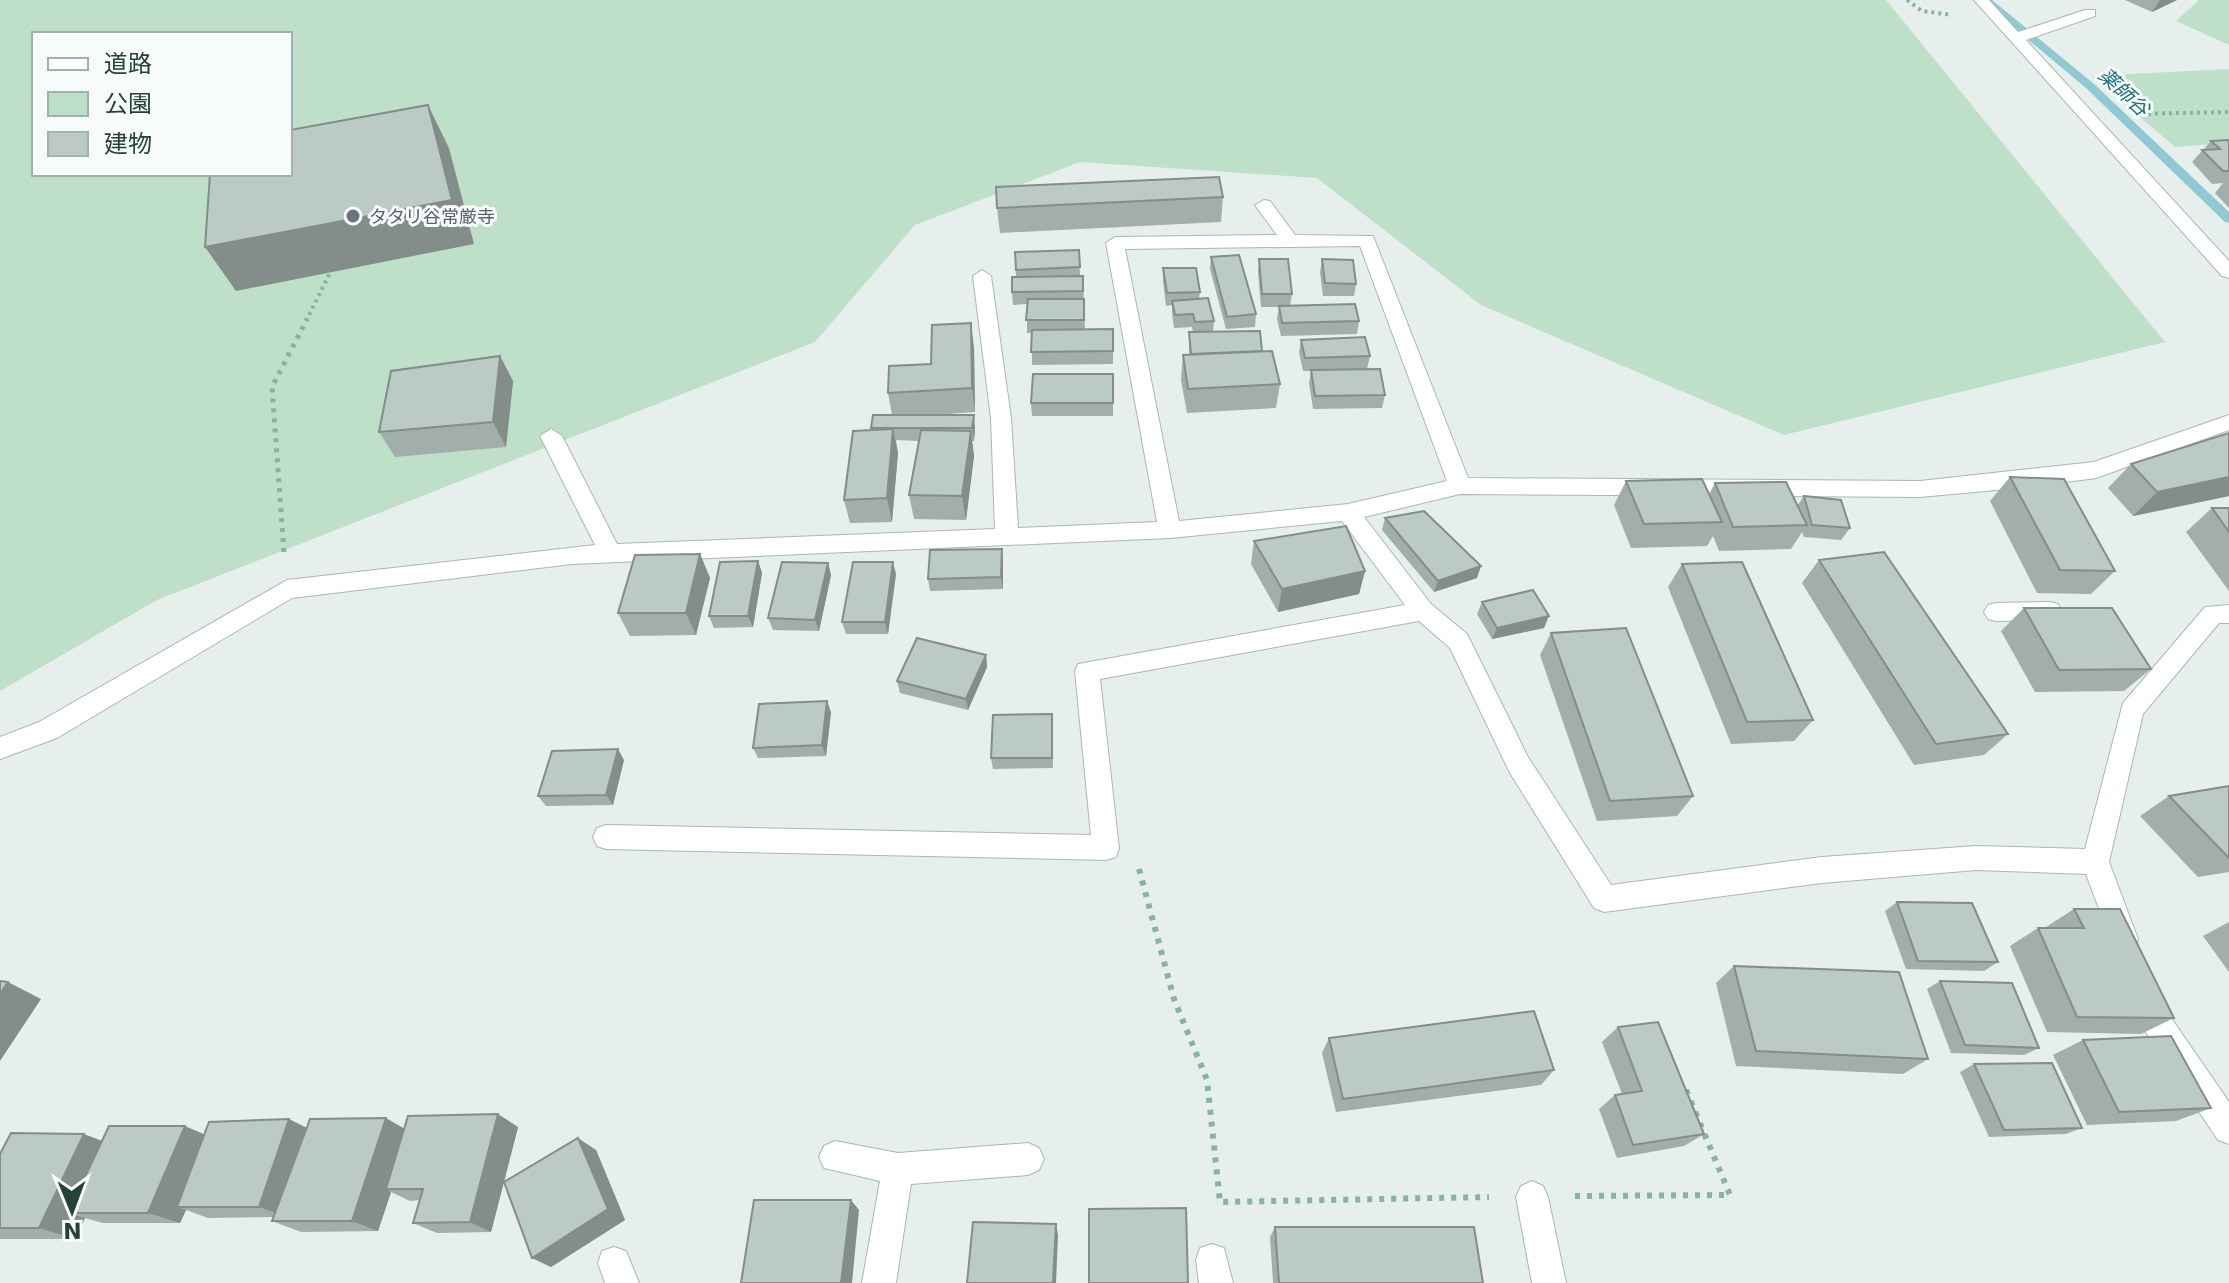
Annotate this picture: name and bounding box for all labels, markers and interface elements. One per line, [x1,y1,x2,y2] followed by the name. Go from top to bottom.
[32,32,292,176] legend
[104,50,152,78] text: 道路
[2094,63,2156,123] water label: 薬師谷
[104,90,152,118] text: 公園
[104,130,152,158] text: 建物
[369,206,495,227] place label: タタリ谷常厳寺
[344,207,362,225] marker: タタリ谷常厳寺
[32,1171,112,1251] north arrow
[63,1218,82,1243] text: N

